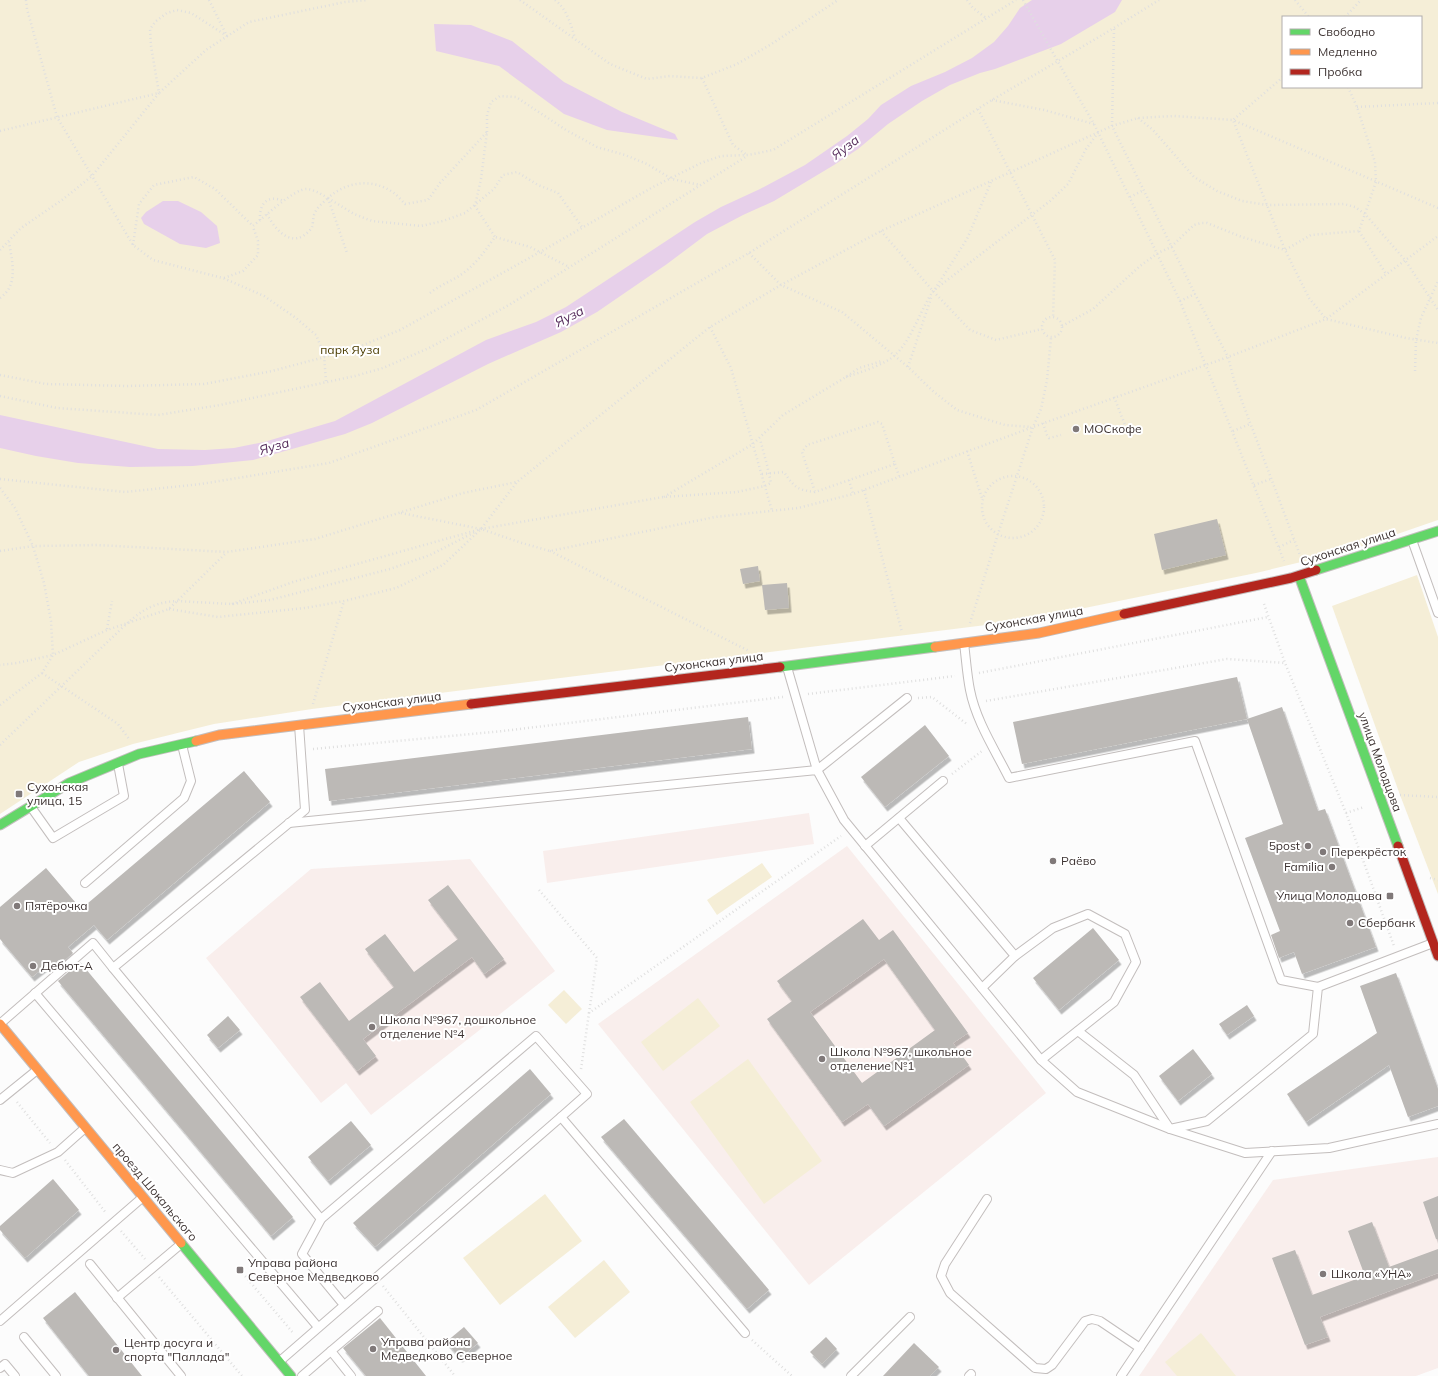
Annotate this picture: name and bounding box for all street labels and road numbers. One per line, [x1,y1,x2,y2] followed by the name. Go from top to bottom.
[1298,524,1397,569] street label: Сухонская улица
[984,602,1084,635] street label: Сухонская улица
[664,648,764,675] street label: Сухонская улица
[342,688,442,715] street label: Сухонская улица
[1355,710,1405,814] street label: улица Молодцова
[110,1139,201,1244] street label: проезд Шокальского

